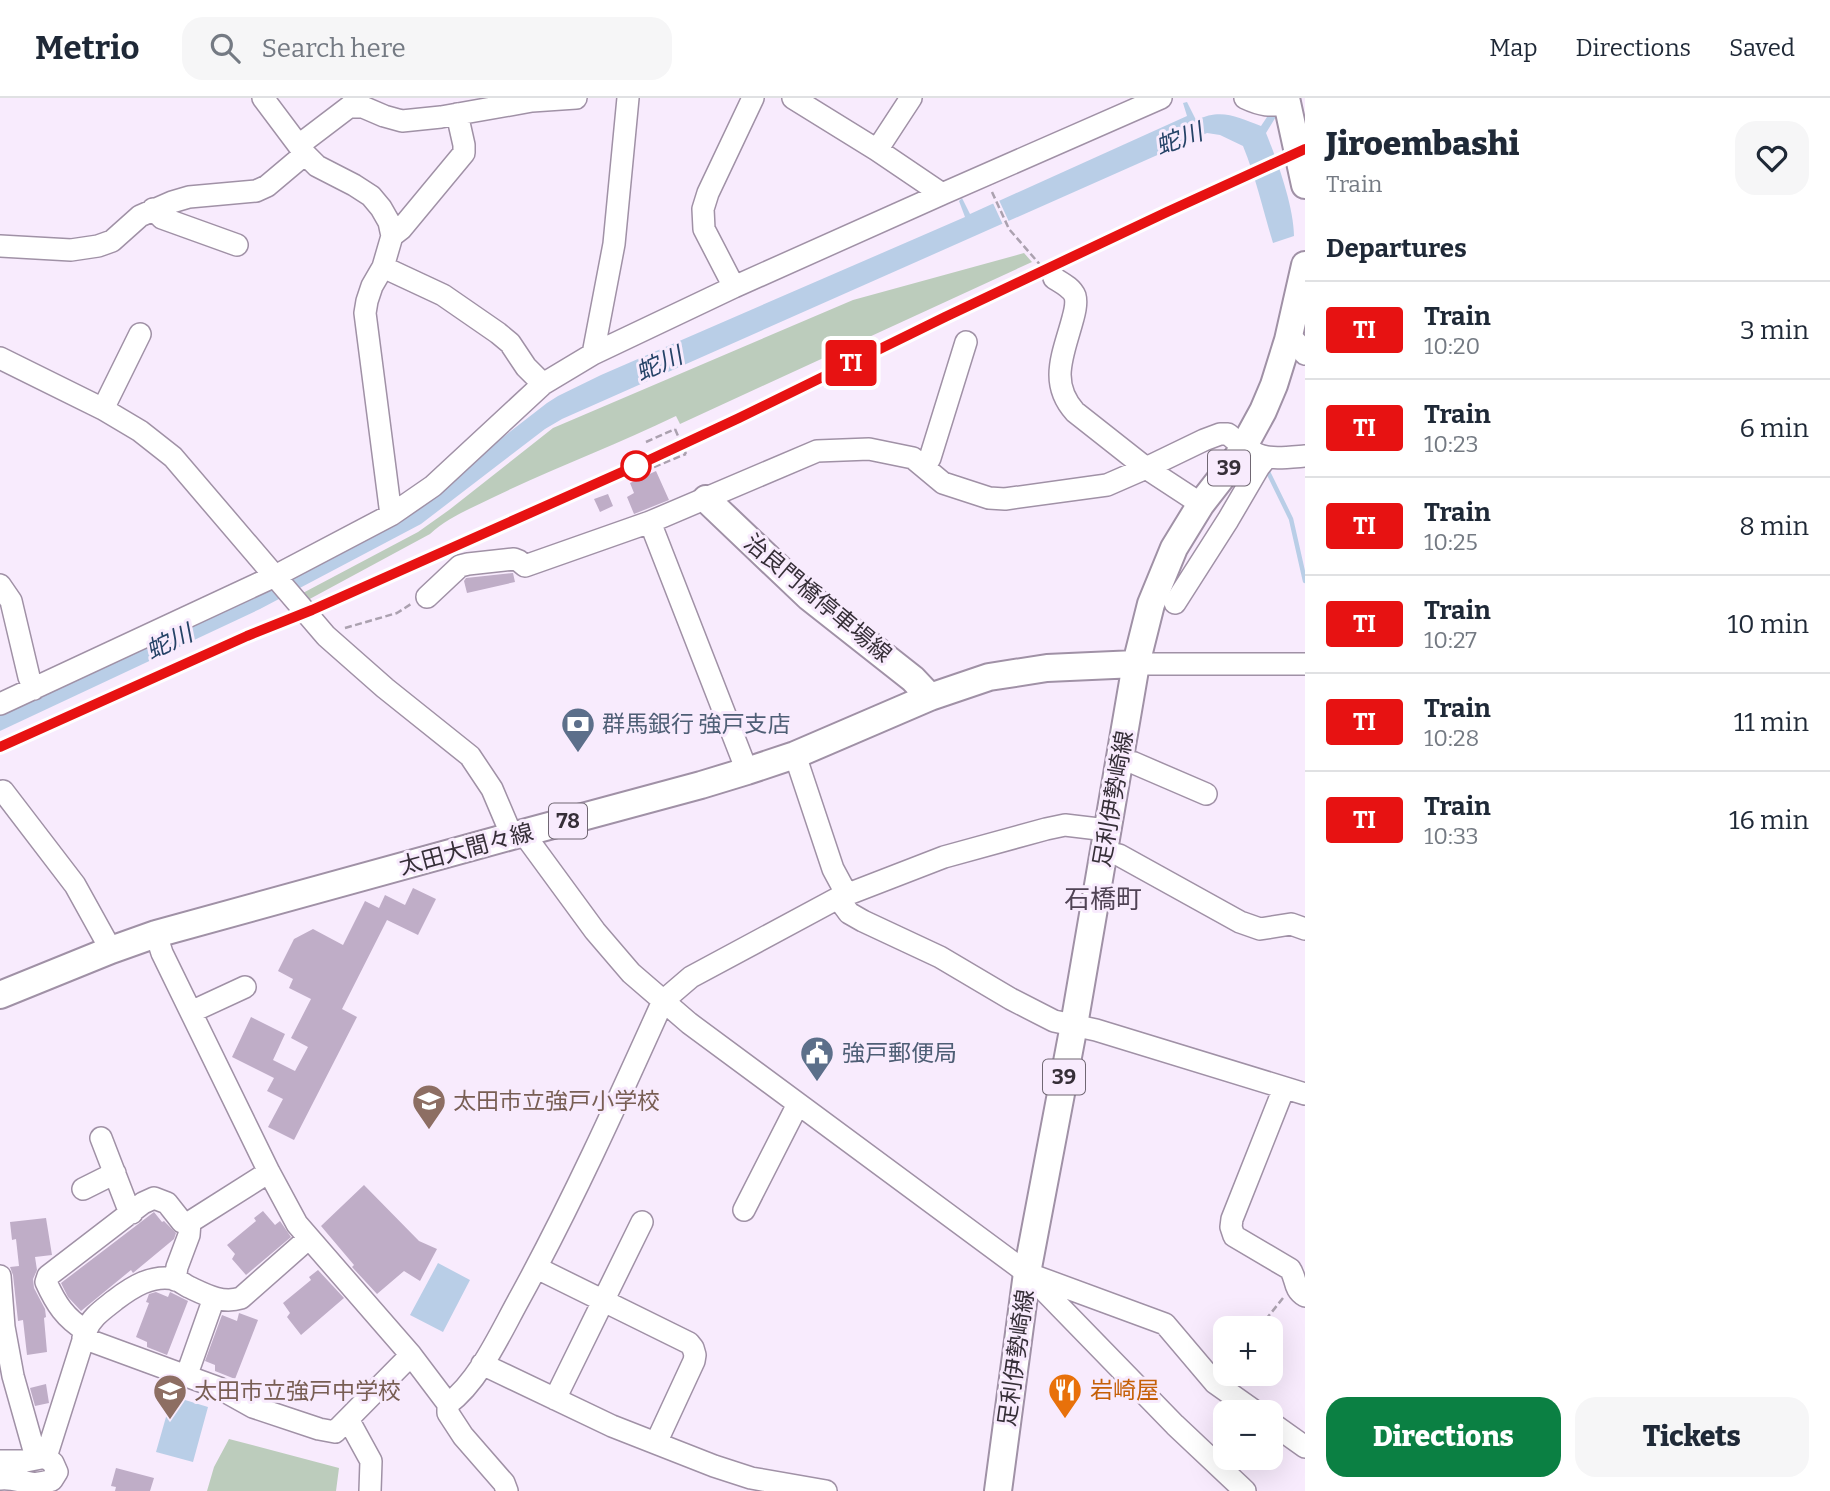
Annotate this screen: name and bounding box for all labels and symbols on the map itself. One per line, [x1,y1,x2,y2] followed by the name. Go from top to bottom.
[1152,117,1209,160] water label: 蛇川
[631,340,689,387] water label: 蛇川
[820,340,882,386] line badge: TI
[1208,450,1250,486] road number: 39
[621,451,651,481] unlabelled marker
[739,528,897,668] street label: 治良門橋停車場線
[141,618,199,665] water label: 蛇川
[559,705,597,754] bank icon: 群馬銀行 強戸支店
[602,710,791,738] place label: 群馬銀行 強戸支店
[1087,729,1139,869] street label: 足利伊勢崎線
[549,804,587,838] road number: 78
[396,818,536,880] street label: 太田大間々線
[1064,884,1142,915] district label: 石橋町
[798,1034,836,1083] public building icon: 強戸郵便局
[842,1039,957,1067] place label: 強戸郵便局
[1043,1060,1085,1094] road number: 39
[410,1082,448,1131] school or university icon: 太田市立強戸小学校
[453,1087,660,1115] place label: 太田市立強戸小学校
[993,1288,1039,1428] street label: 足利伊勢崎線
[1046,1371,1084,1420] restaurant icon: 岩崎屋
[151,1372,189,1421] school or university icon: 太田市立強戸中学校
[1090,1376,1159,1404] place label: 岩崎屋
[194,1377,401,1405] place label: 太田市立強戸中学校

